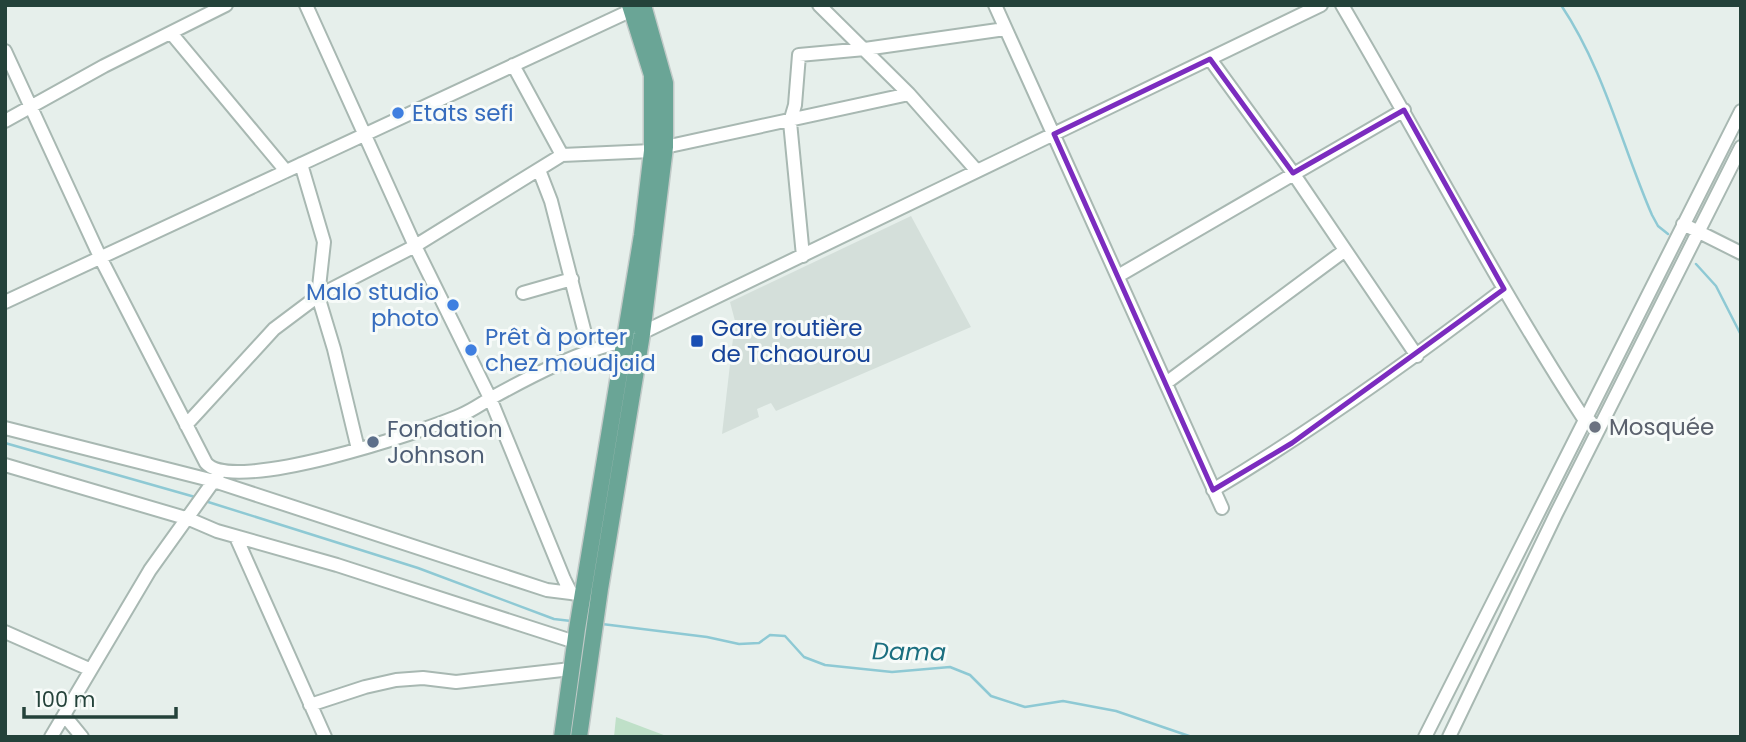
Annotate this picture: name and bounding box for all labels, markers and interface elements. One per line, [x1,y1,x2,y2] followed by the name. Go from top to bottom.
[412,97,514,129] place label: Etats sefi
[390,105,406,121] marker: Etats sefi
[306,276,439,334] place label: Malo studio photo
[445,297,461,313] marker: Malo studio photo
[711,312,871,370] place label: Gare routière de Tchaourou
[485,321,656,379] place label: Prêt à porter chez moudjaid
[689,333,705,349] marker: Gare routière de Tchaourou
[463,342,479,358] marker: Prêt à porter chez moudjaid
[1609,411,1714,443] place label: Mosquée
[387,413,503,471] place label: Fondation Johnson
[1587,419,1603,435] marker: Mosquée
[365,434,381,450] marker: Fondation Johnson
[872,634,946,669] water label: Dama
[24,676,177,720] scale bar
[35,685,95,714] text: 100 m

